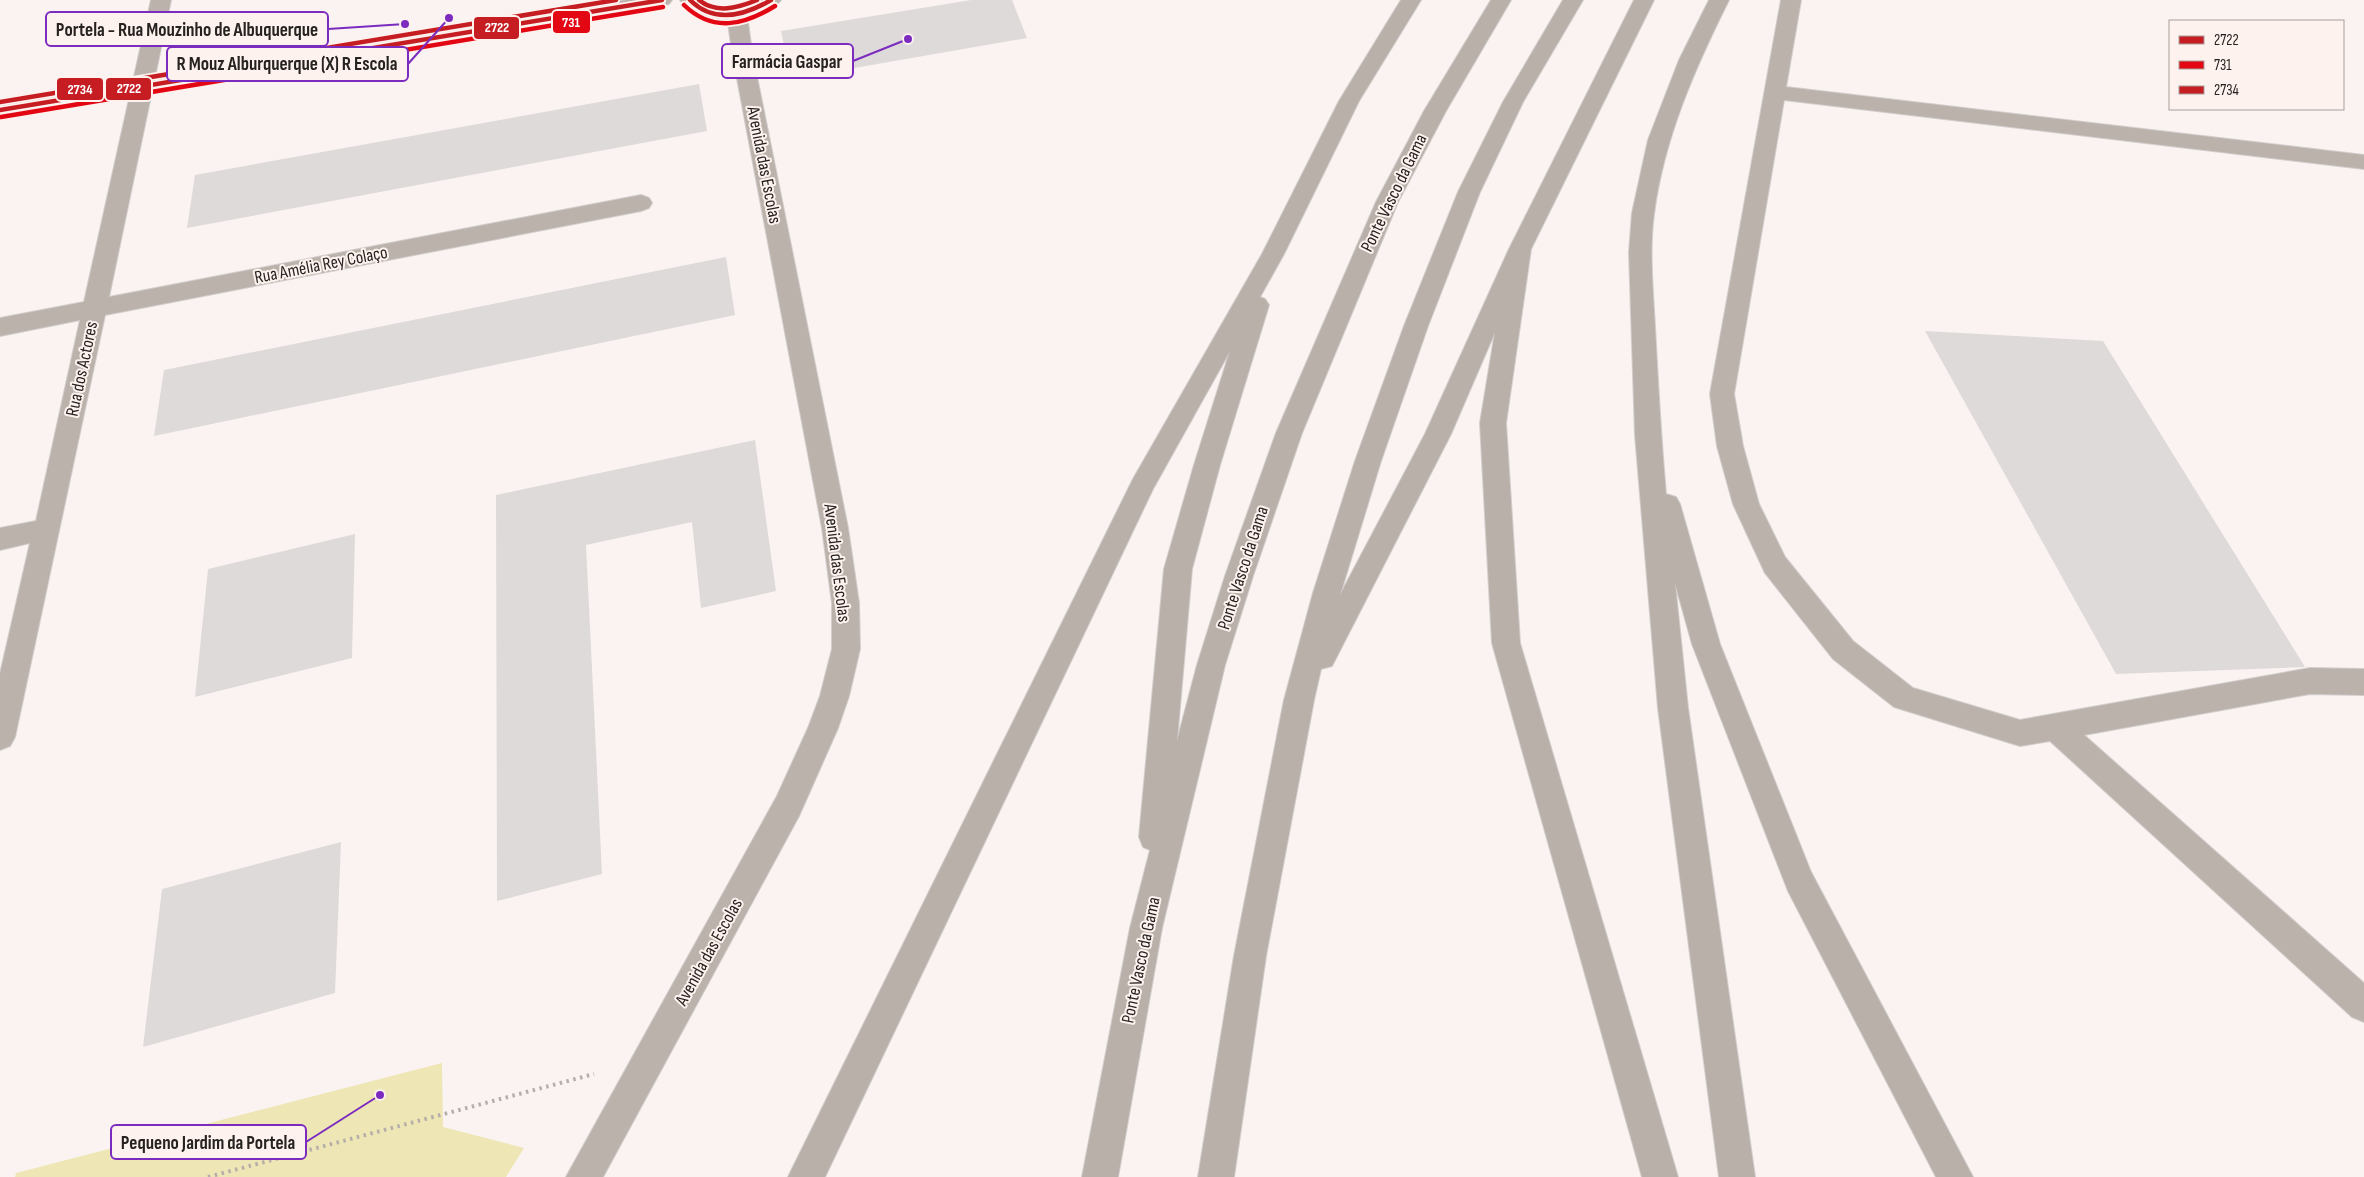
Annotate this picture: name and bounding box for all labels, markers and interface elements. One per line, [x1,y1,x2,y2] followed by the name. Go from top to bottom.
[552,10,591,34] line badge: 731
[46,12,328,46] callout: Portela - Rua Mouzinho de Albuquerque
[562,14,580,31] text: 731
[473,16,520,40] line badge: 2722
[56,19,318,42] text: Portela - Rua Mouzinho de Albuquerque
[485,19,509,36] text: 2722
[2169,20,2344,110] legend
[2214,31,2239,50] text: 2722
[722,44,853,78] callout: Farmácia Gaspar
[167,47,408,81] callout: R Mouz Alburquerque (X) R Escola
[732,51,842,74] text: Farmácia Gaspar
[176,53,398,76] text: R Mouz Alburquerque (X) R Escola
[2214,56,2232,75] text: 731
[56,77,104,101] line badge: 2734
[105,77,152,101] line badge: 2722
[117,80,141,97] text: 2722
[67,81,93,98] text: 2734
[2214,81,2239,100] text: 2734
[742,104,786,225] street label: Avenida das Escolas
[1356,131,1432,255] street label: Ponte Vasco da Gama
[253,242,389,288] street label: Rua Amélia Rey Colaço
[62,320,102,418] street label: Rua dos Actores
[819,502,855,623] street label: Avenida das Escolas
[1213,504,1273,632] street label: Ponte Vasco da Gama
[671,895,747,1010] street label: Avenida das Escolas
[1117,895,1165,1025] street label: Ponte Vasco da Gama
[111,1125,306,1159] callout: Pequeno Jardim da Portela
[121,1132,295,1155] text: Pequeno Jardim da Portela

